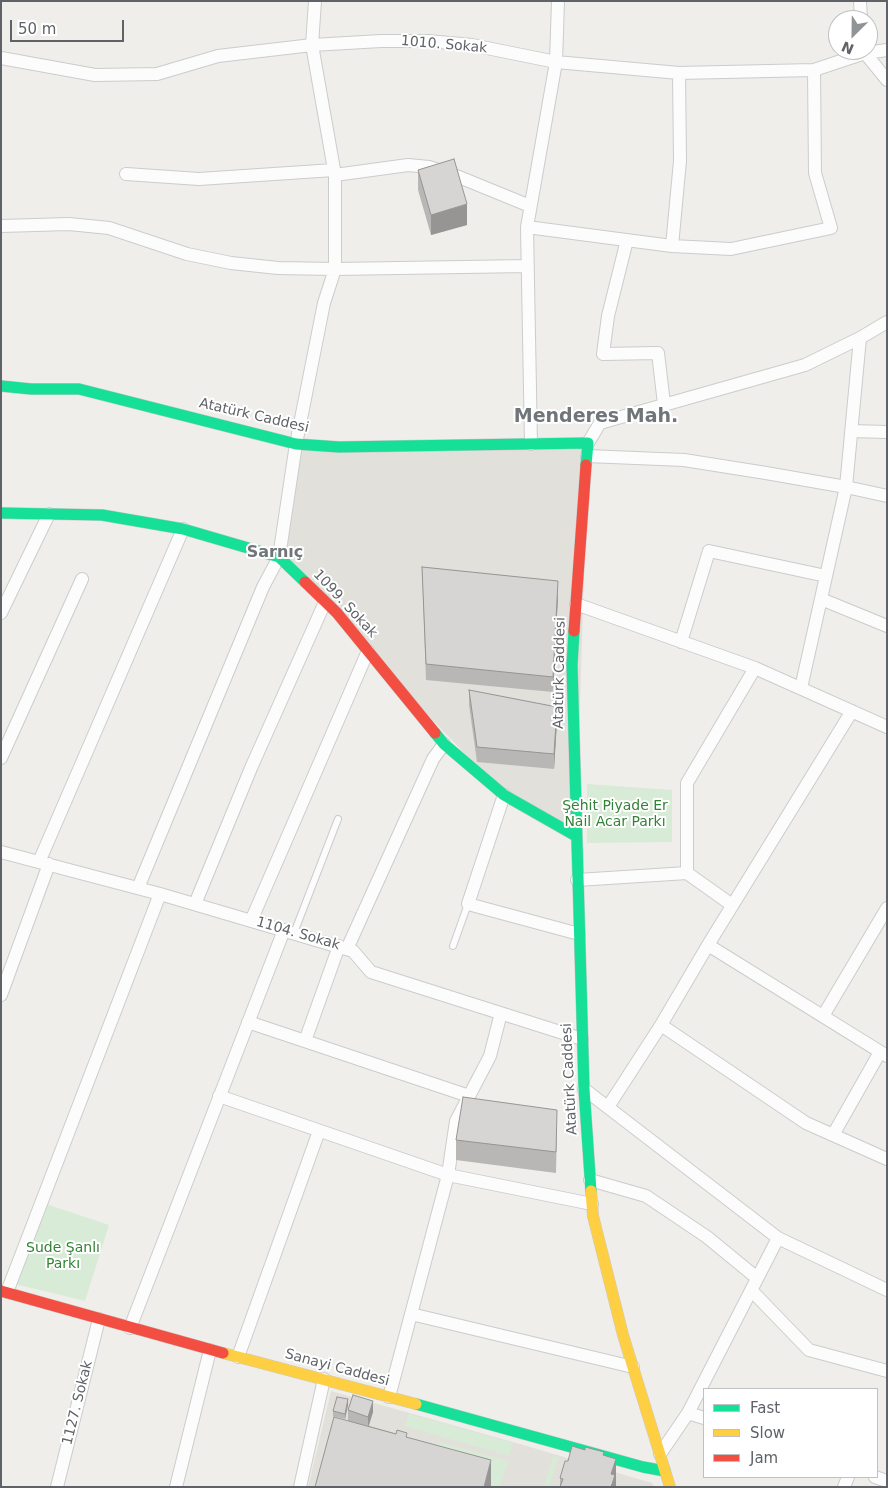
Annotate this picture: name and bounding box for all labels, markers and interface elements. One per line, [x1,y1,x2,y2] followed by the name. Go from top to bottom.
[12,10,126,42] scale bar
[828,10,878,60] north arrow
[18,20,56,38] text: 50 m
[400,33,488,57] street label: 1010. Sokak
[839,38,856,58] text: N
[198,395,310,437] street label: Atatürk Caddesi
[514,406,678,428] district label: Menderes Mah.
[247,543,303,563] district label: Sarnıç
[309,567,381,641] street label: 1099. Sokak
[551,617,569,729] street label: Atatürk Caddesi
[562,798,668,830] park label: Şehit Piyade Er Nail Acar Parkı
[254,914,342,954] street label: 1104. Sokak
[559,1023,581,1135] street label: Atatürk Caddesi
[26,1240,100,1272] park label: Sude Şanlı Parkı
[283,1346,391,1390] street label: Sanayi Caddesi
[59,1359,97,1447] street label: 1127. Sokak
[703,1388,878,1478] legend
[750,1399,780,1417] text: Fast
[750,1424,785,1442] text: Slow
[750,1449,778,1467] text: Jam

